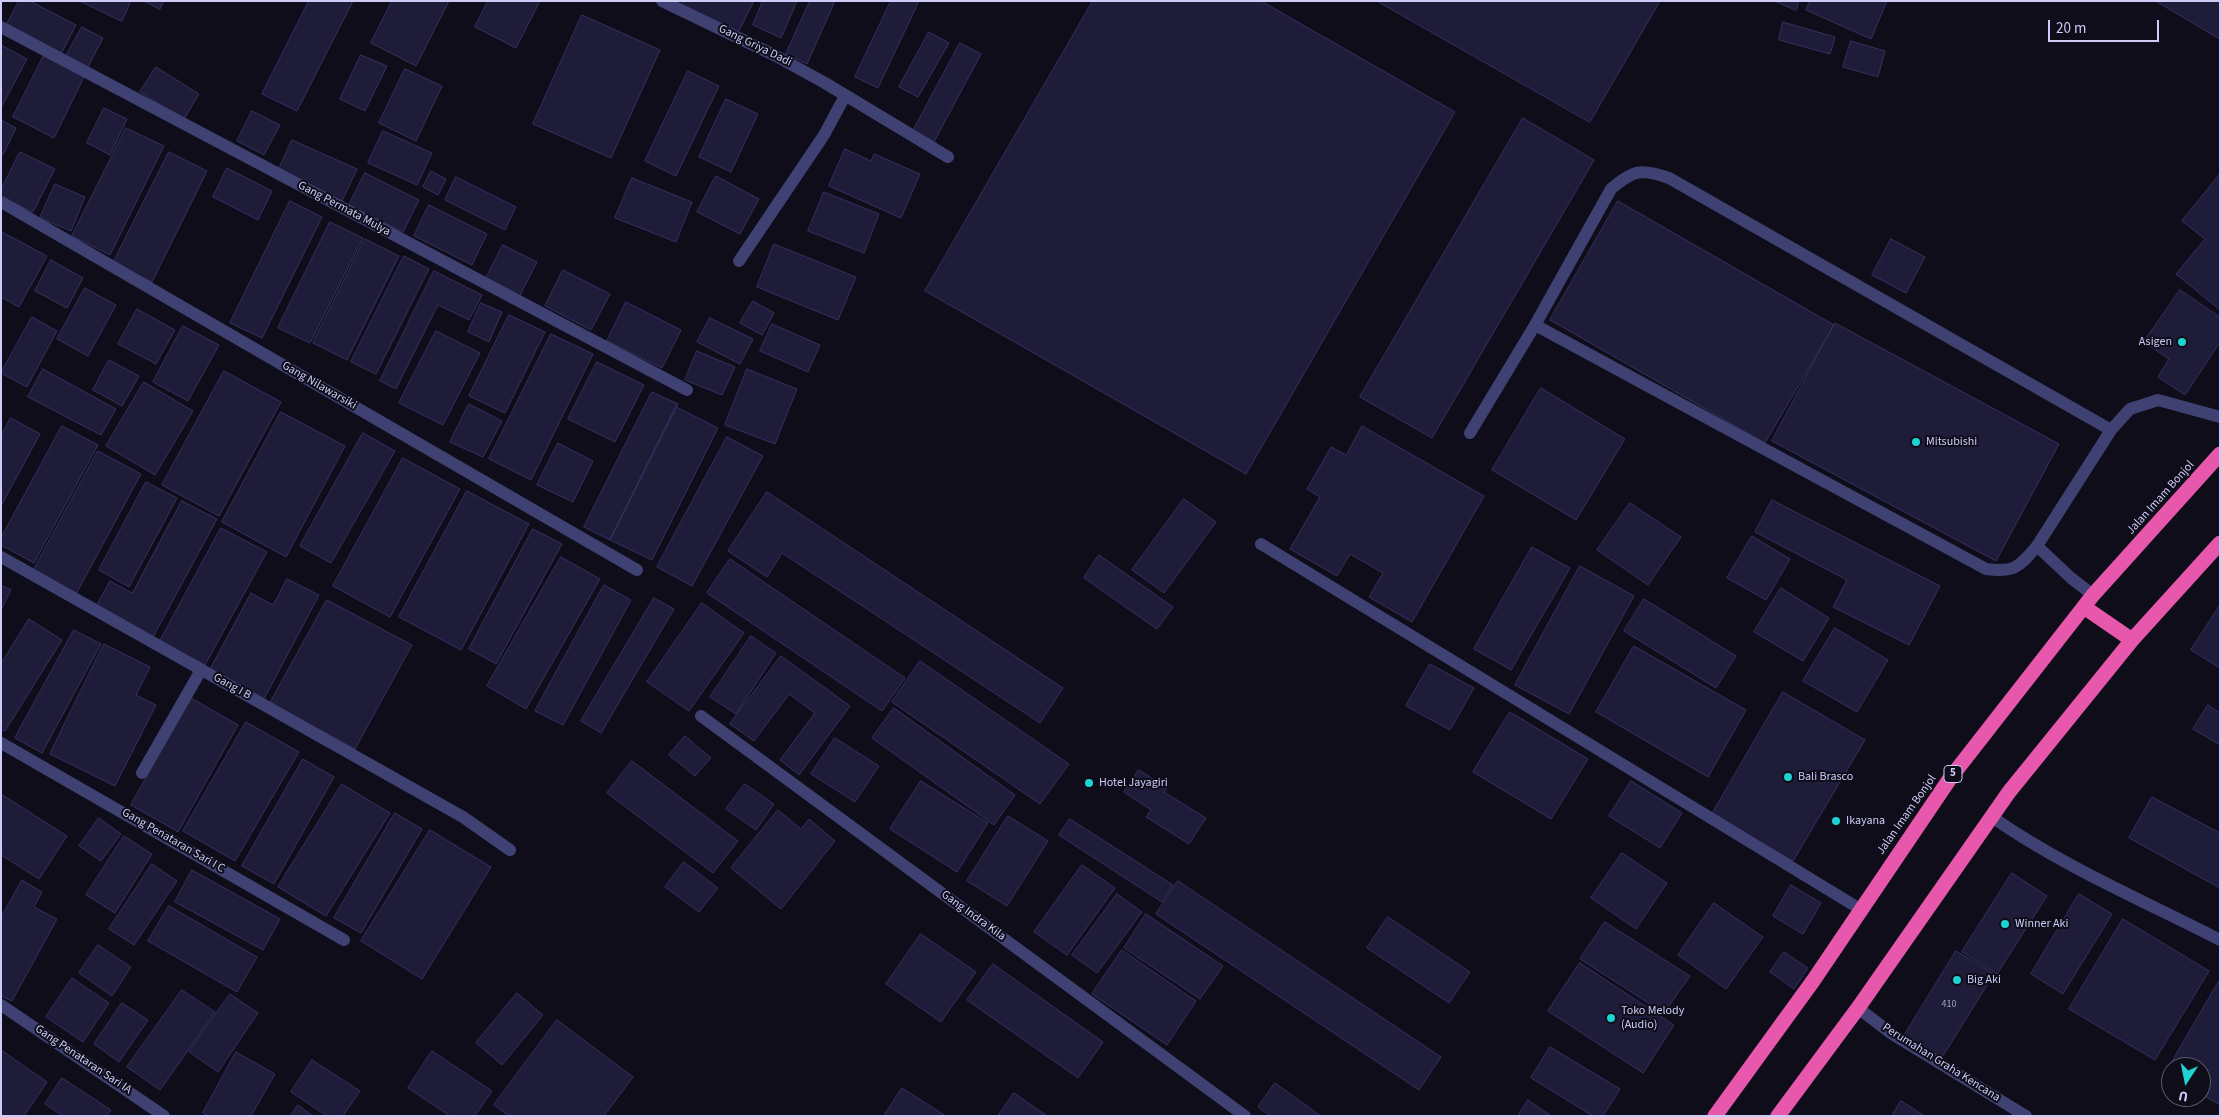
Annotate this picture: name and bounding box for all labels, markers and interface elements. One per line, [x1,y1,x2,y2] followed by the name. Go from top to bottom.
[2051,10,2162,42] scale bar
[2056,18,2086,39] text: 20 m
[716,22,794,70] street label: Gang Griya Dadi
[295,178,393,240] street label: Gang Permata Mulya
[2139,335,2172,349] place label: Asigen
[2176,336,2188,348] marker: Asigen
[279,359,359,413] street label: Gang Nilawarsiki
[1926,435,1977,449] place label: Mitsubishi
[1910,436,1922,448] marker: Mitsubishi
[2124,458,2198,538] street label: Jalan Imam Bonjol
[211,671,253,703] street label: Gang I B
[1944,766,1962,782] road number: 5
[1798,770,1853,784] place label: Bali Brasco
[1782,771,1794,783] marker: Bali Brasco
[1874,772,1940,858] street label: Jalan Imam Bonjol
[1099,776,1168,790] place label: Hotel Jayagiri
[1083,777,1095,789] marker: Hotel Jayagiri
[119,806,227,876] street label: Gang Penataran Sari I C
[1846,814,1885,828] place label: Ikayana
[1830,815,1842,827] marker: Ikayana
[938,888,1008,944] street label: Gang Indra Kila
[2015,917,2068,931] place label: Winner Aki
[1999,918,2011,930] marker: Winner Aki
[1967,973,2001,987] place label: Big Aki
[1951,974,1963,986] marker: Big Aki
[1942,999,1956,1011] house number: 410
[1621,1004,1684,1032] place label: Toko Melody (Audio)
[1605,1012,1617,1024] marker: Toko Melody (Audio)
[1879,1021,2003,1105] street label: Perumahan Graha Kencana
[32,1022,134,1098] street label: Gang Penataran Sari IA
[2161,1057,2211,1107] north arrow
[2177,1085,2190,1106] text: U

